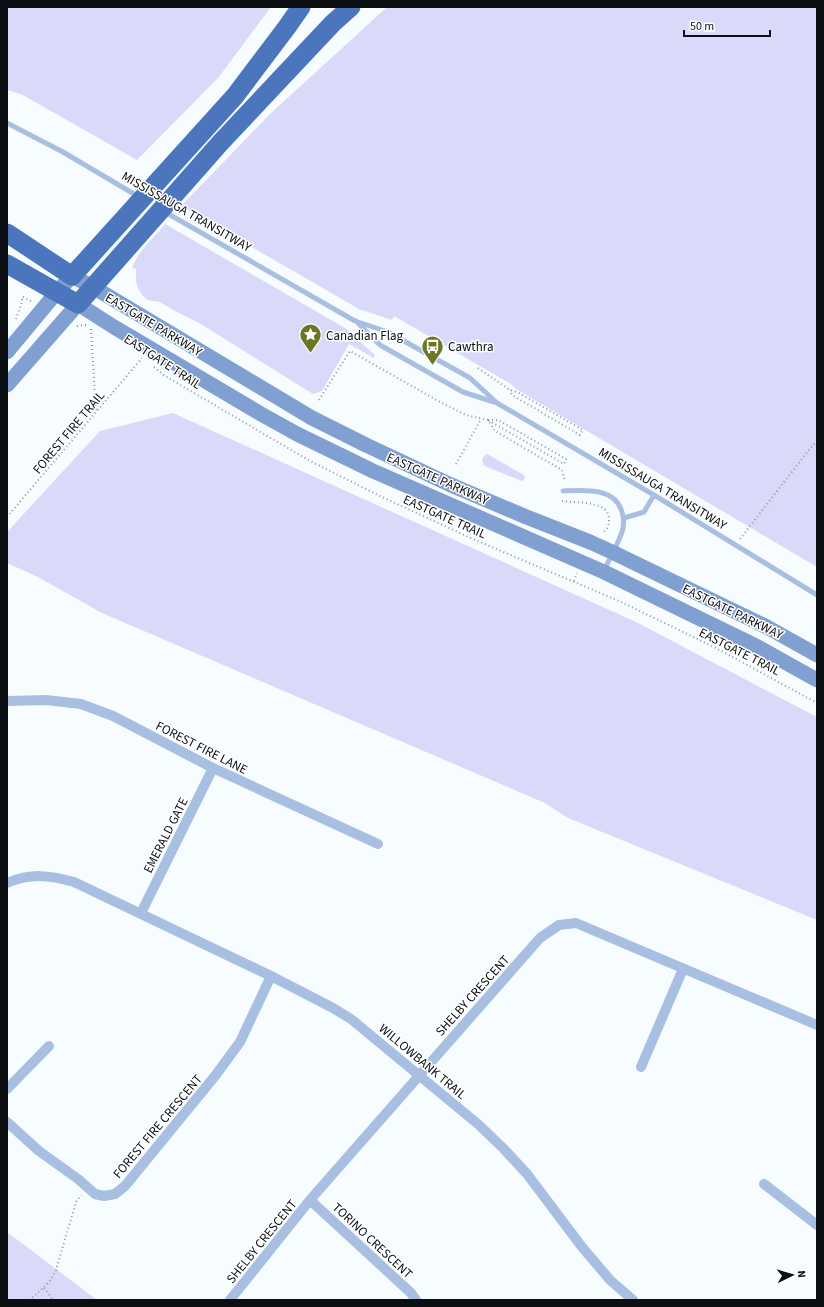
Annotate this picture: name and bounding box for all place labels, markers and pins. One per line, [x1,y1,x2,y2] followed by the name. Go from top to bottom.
[297,322,323,355] place icon: Canadian Flag
[326,327,404,345] place label: Canadian Flag
[419,333,445,366] bus stop icon: Cawthra
[448,338,494,356] place label: Cawthra

